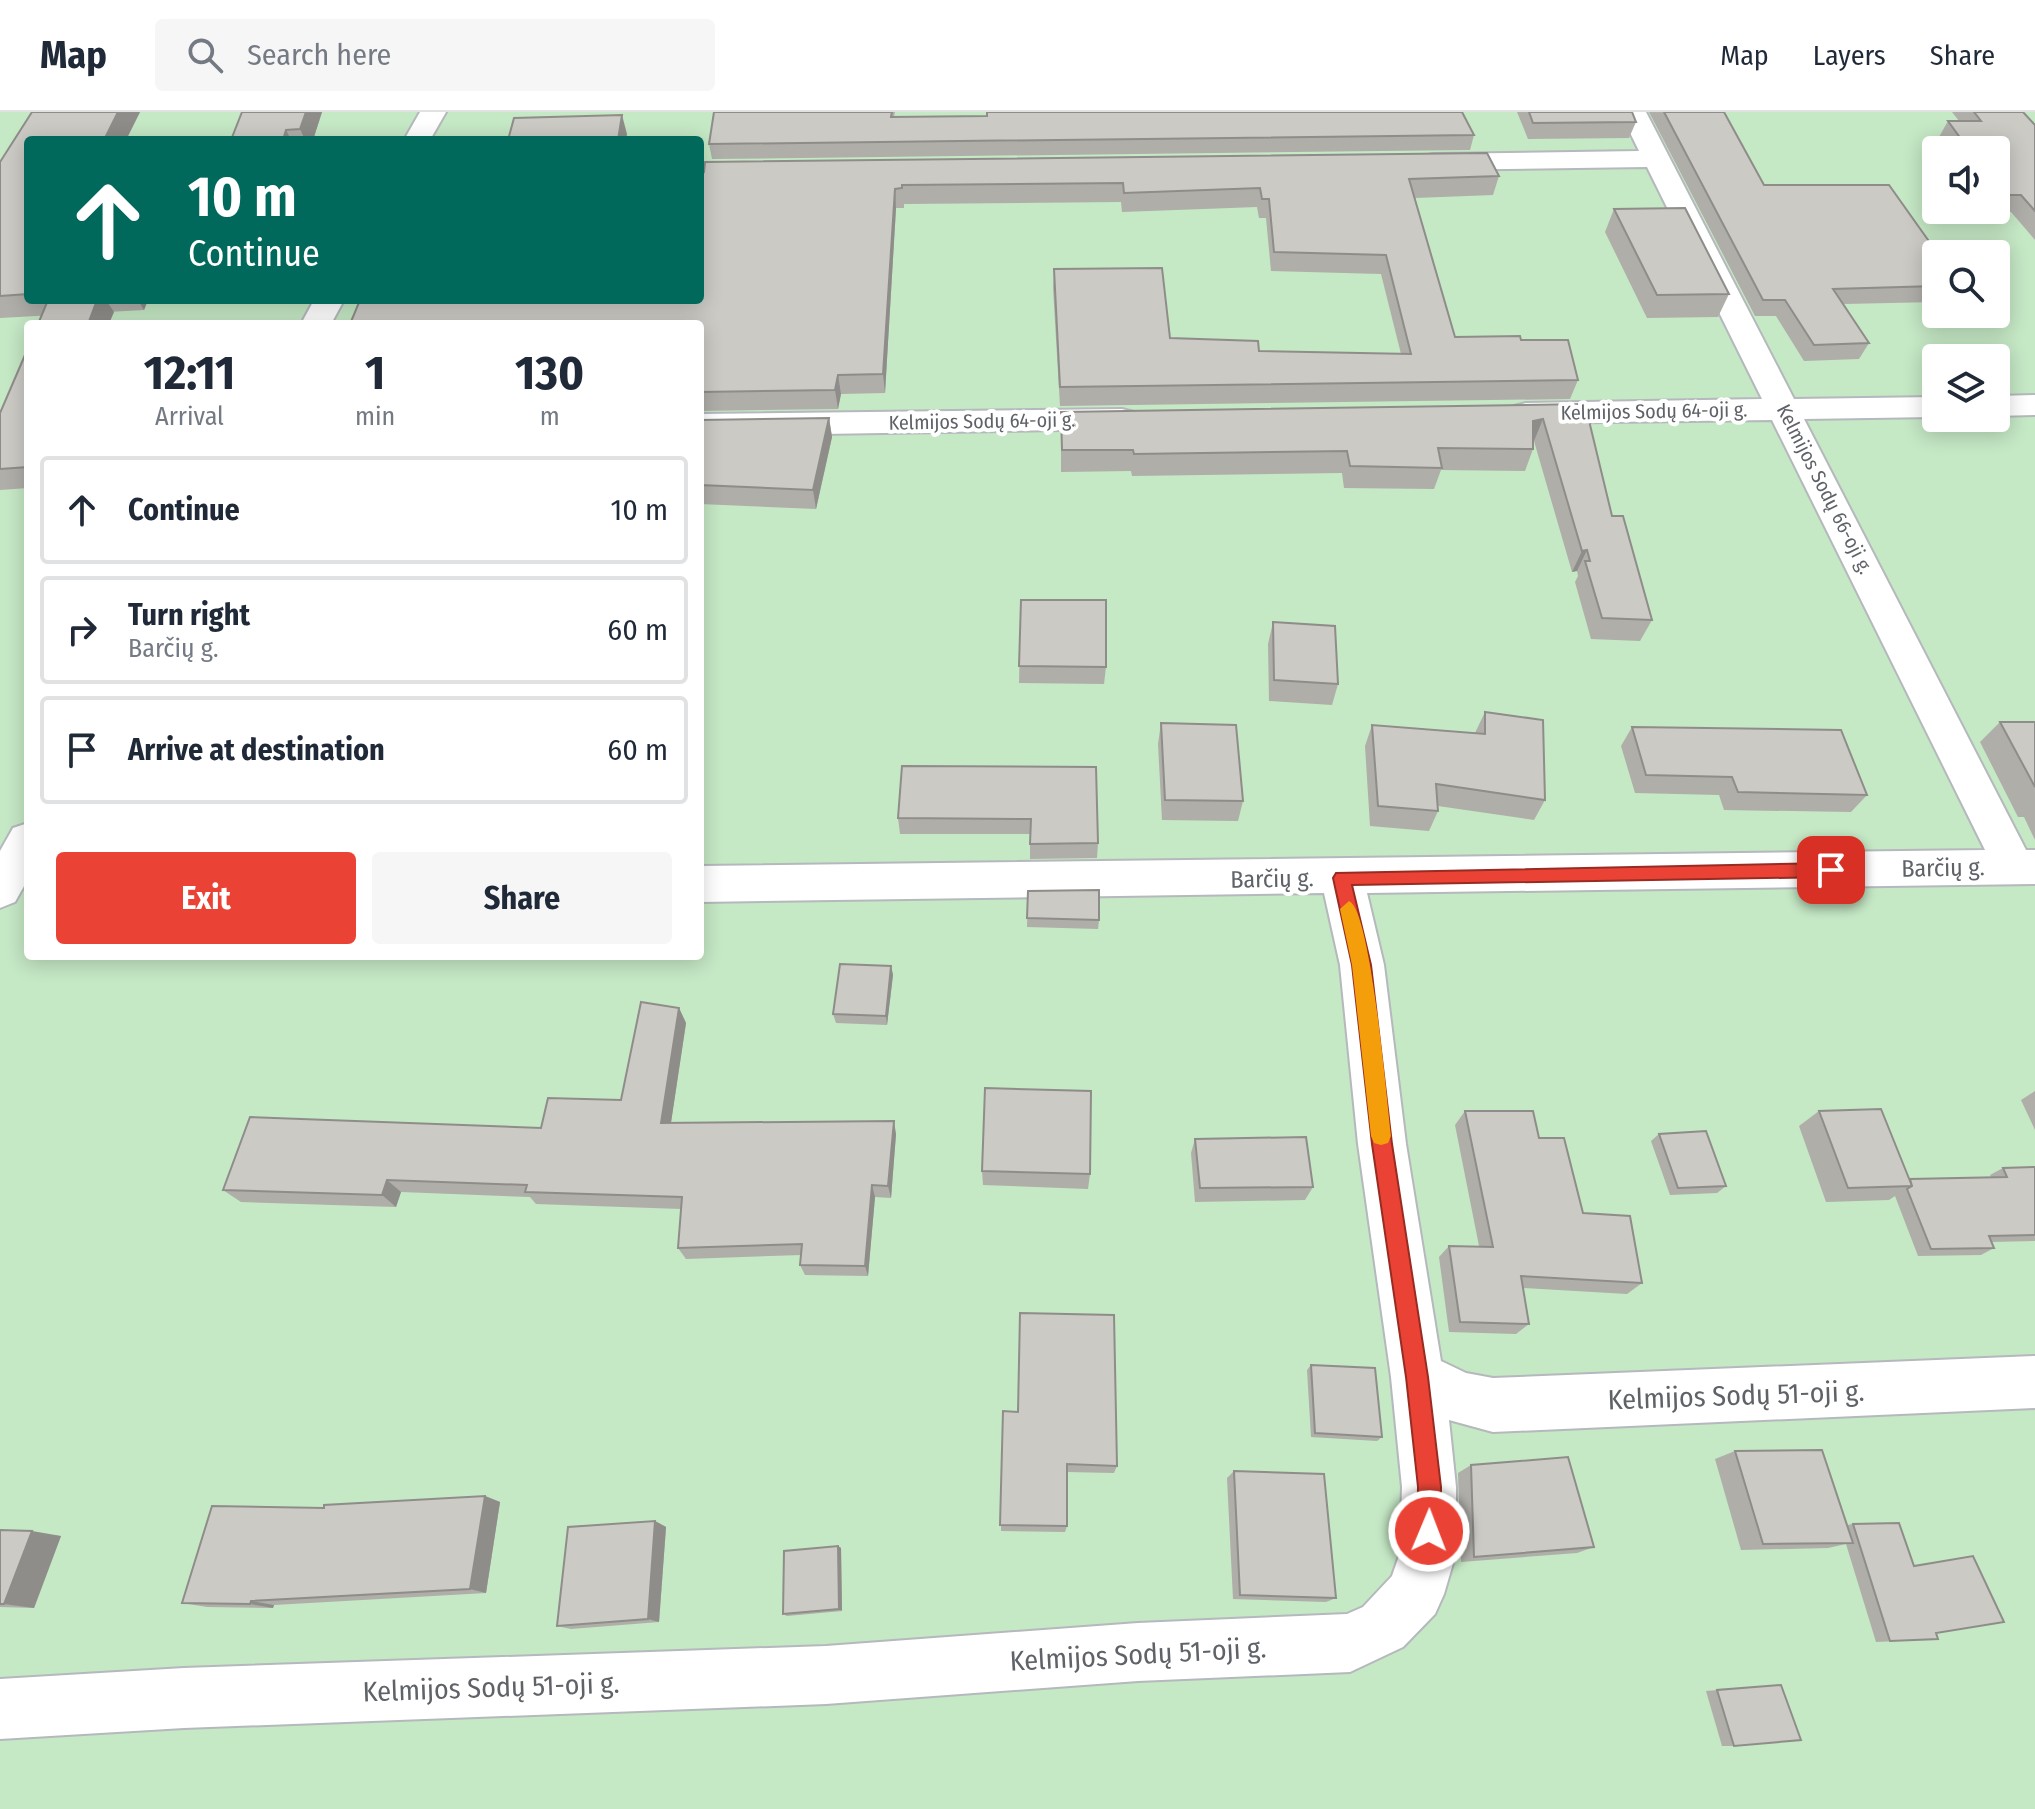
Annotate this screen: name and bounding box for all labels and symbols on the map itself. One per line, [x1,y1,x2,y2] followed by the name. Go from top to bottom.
[1560,397,1748,425] street label: Kelmijos Sodų 64-oji g.
[1772,400,1878,578] street label: Kelmijos Sodų 66-oji g.
[888,407,1076,435] street label: Kelmijos Sodų 64-oji g.
[1797,836,1865,904] pin
[1901,853,1985,883] street label: Barčių g.
[1230,864,1314,894] street label: Barčių g.
[1607,1375,1865,1416] street label: Kelmijos Sodų 51-oji g.
[1387,1489,1471,1573] position arrow
[1009,1631,1267,1678] street label: Kelmijos Sodų 51-oji g.
[362,1667,620,1708] street label: Kelmijos Sodų 51-oji g.

